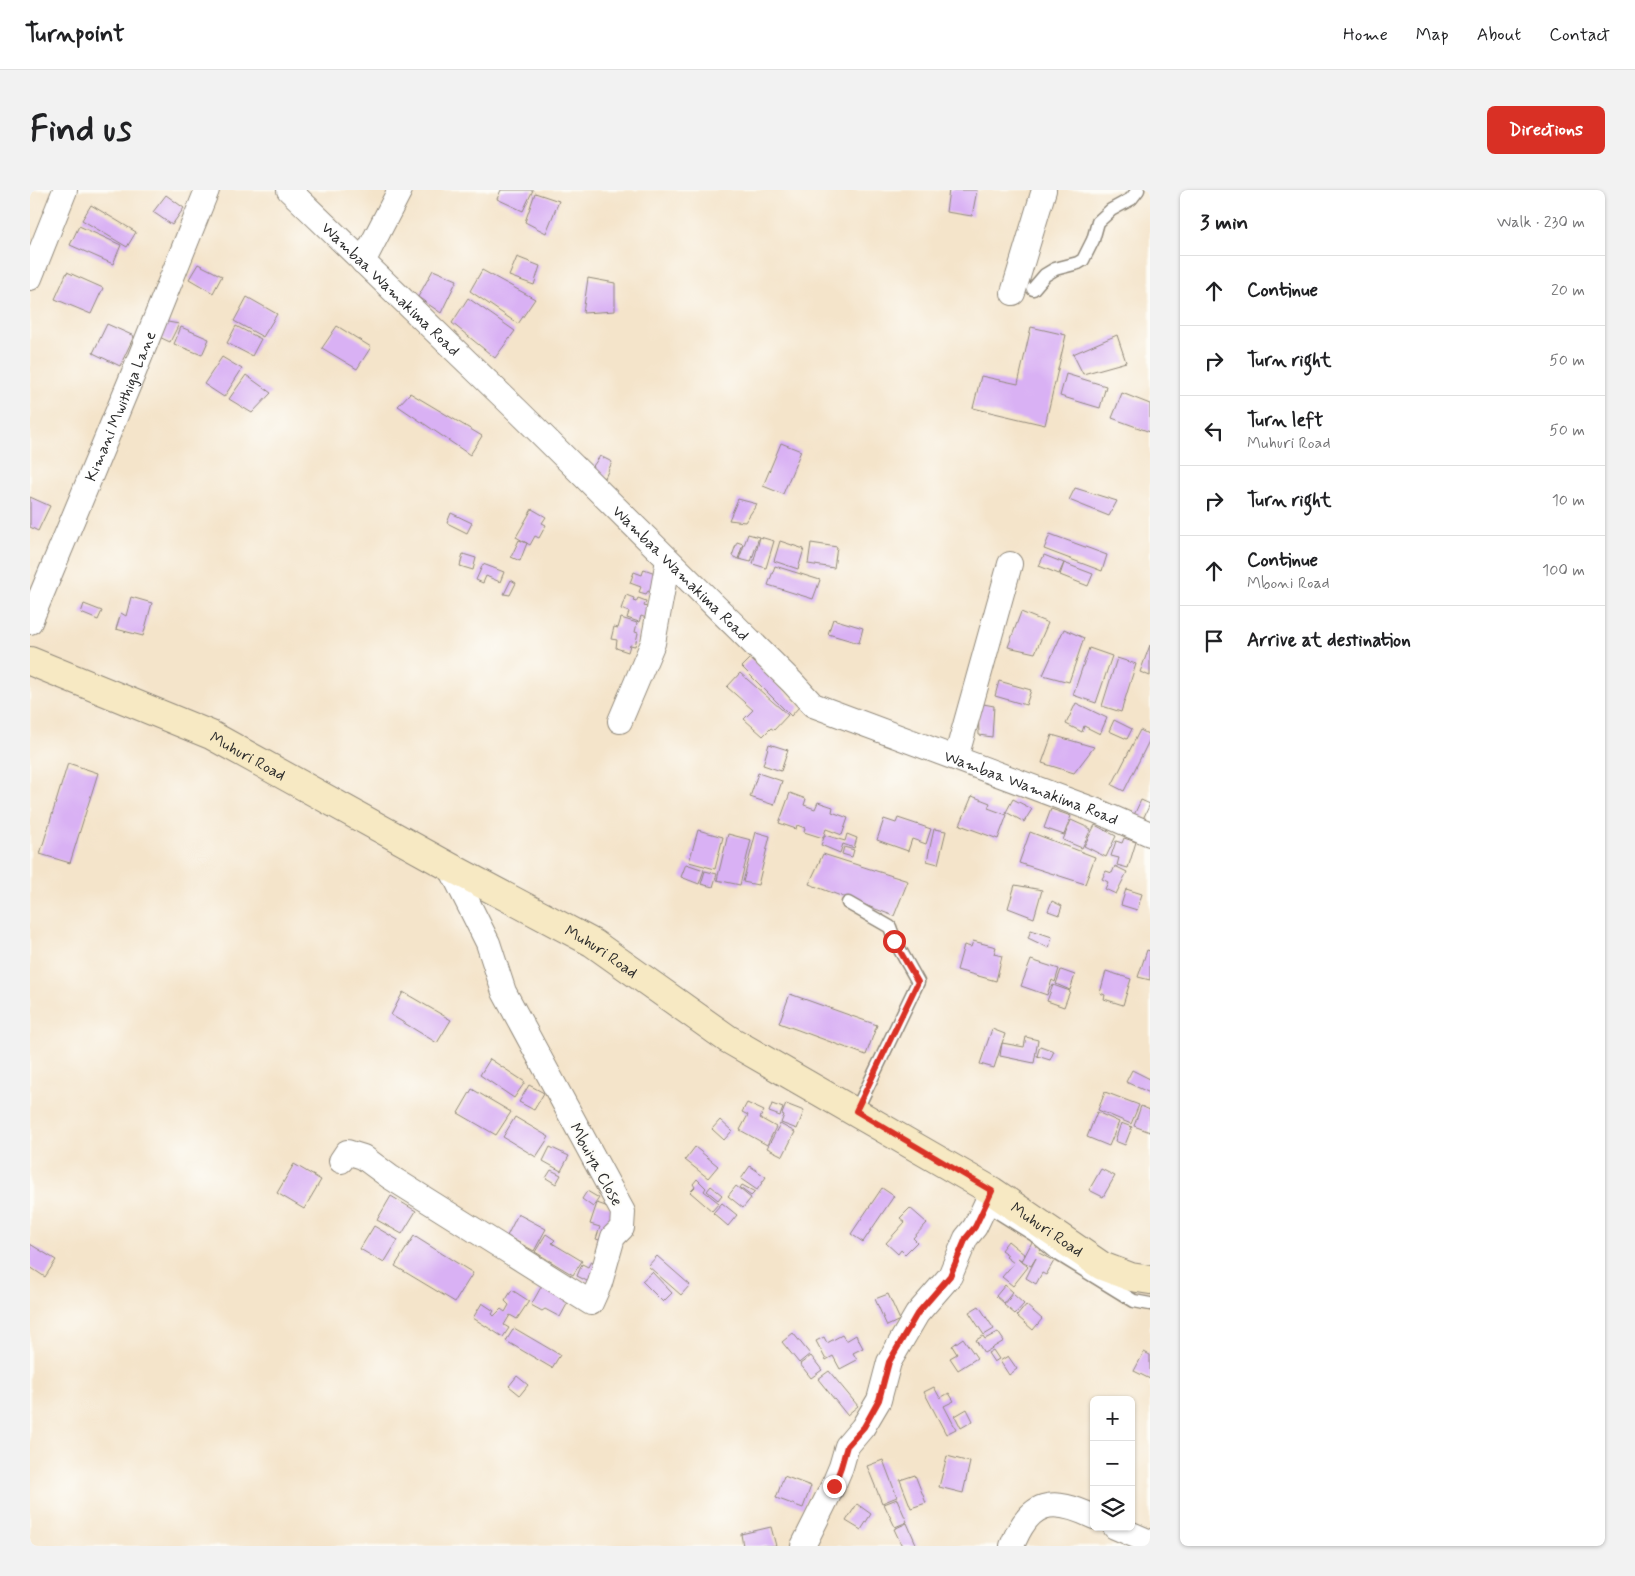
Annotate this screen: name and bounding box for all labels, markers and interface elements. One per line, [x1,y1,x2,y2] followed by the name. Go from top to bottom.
[25,19,125,50] text: Turnpoint
[1343,23,1388,47] text: Home
[1416,23,1449,47] text: Map
[1477,23,1521,47] text: About
[1549,23,1610,47] text: Contact
[1487,106,1605,154] button: Directions
[30,107,132,153] text: Find us
[1200,209,1248,237] text: 3 min
[1497,212,1585,233] text: Walk · 230 m
[316,218,464,361] street label: Wambaa Wamakima Road
[1200,277,1228,305] icon: ahead
[1247,278,1318,303] text: Continue
[1551,280,1585,301] text: 20 m
[81,328,161,485] street label: Kimani Mwithiga Lane
[1200,347,1228,375] icon: right
[1247,348,1331,373] text: Turn right
[1549,350,1585,371] text: 50 m
[1247,408,1323,433] text: Turn left
[1200,417,1228,445] icon: left
[1549,420,1585,441] text: 50 m
[1247,433,1330,454] text: Muhuri Road
[1200,487,1228,515] icon: right
[1247,488,1331,513] text: Turn right
[1552,490,1585,511] text: 10 m
[607,501,753,646] street label: Wambaa Wamakima Road
[1247,548,1318,573] text: Continue
[1200,557,1228,585] icon: ahead
[1542,560,1585,581] text: 100 m
[1247,573,1330,594] text: Mboni Road
[1200,627,1228,655] icon: arrive
[1247,628,1411,653] text: Arrive at destination
[206,727,289,786] street label: Muhuri Road
[941,746,1121,831] street label: Wambaa Wamakima Road
[561,921,642,984] street label: Muhuri Road
[883,930,906,953] route start
[564,1119,627,1210] street label: Mbuiya Close
[1006,1198,1087,1262] street label: Muhuri Road
[1090,1396,1135,1531] map controls
[1090,1396,1135,1441] button: +
[1090,1441,1135,1486] button: −
[823,1475,846,1498] route end
[1090,1486,1135,1531] button: layers

